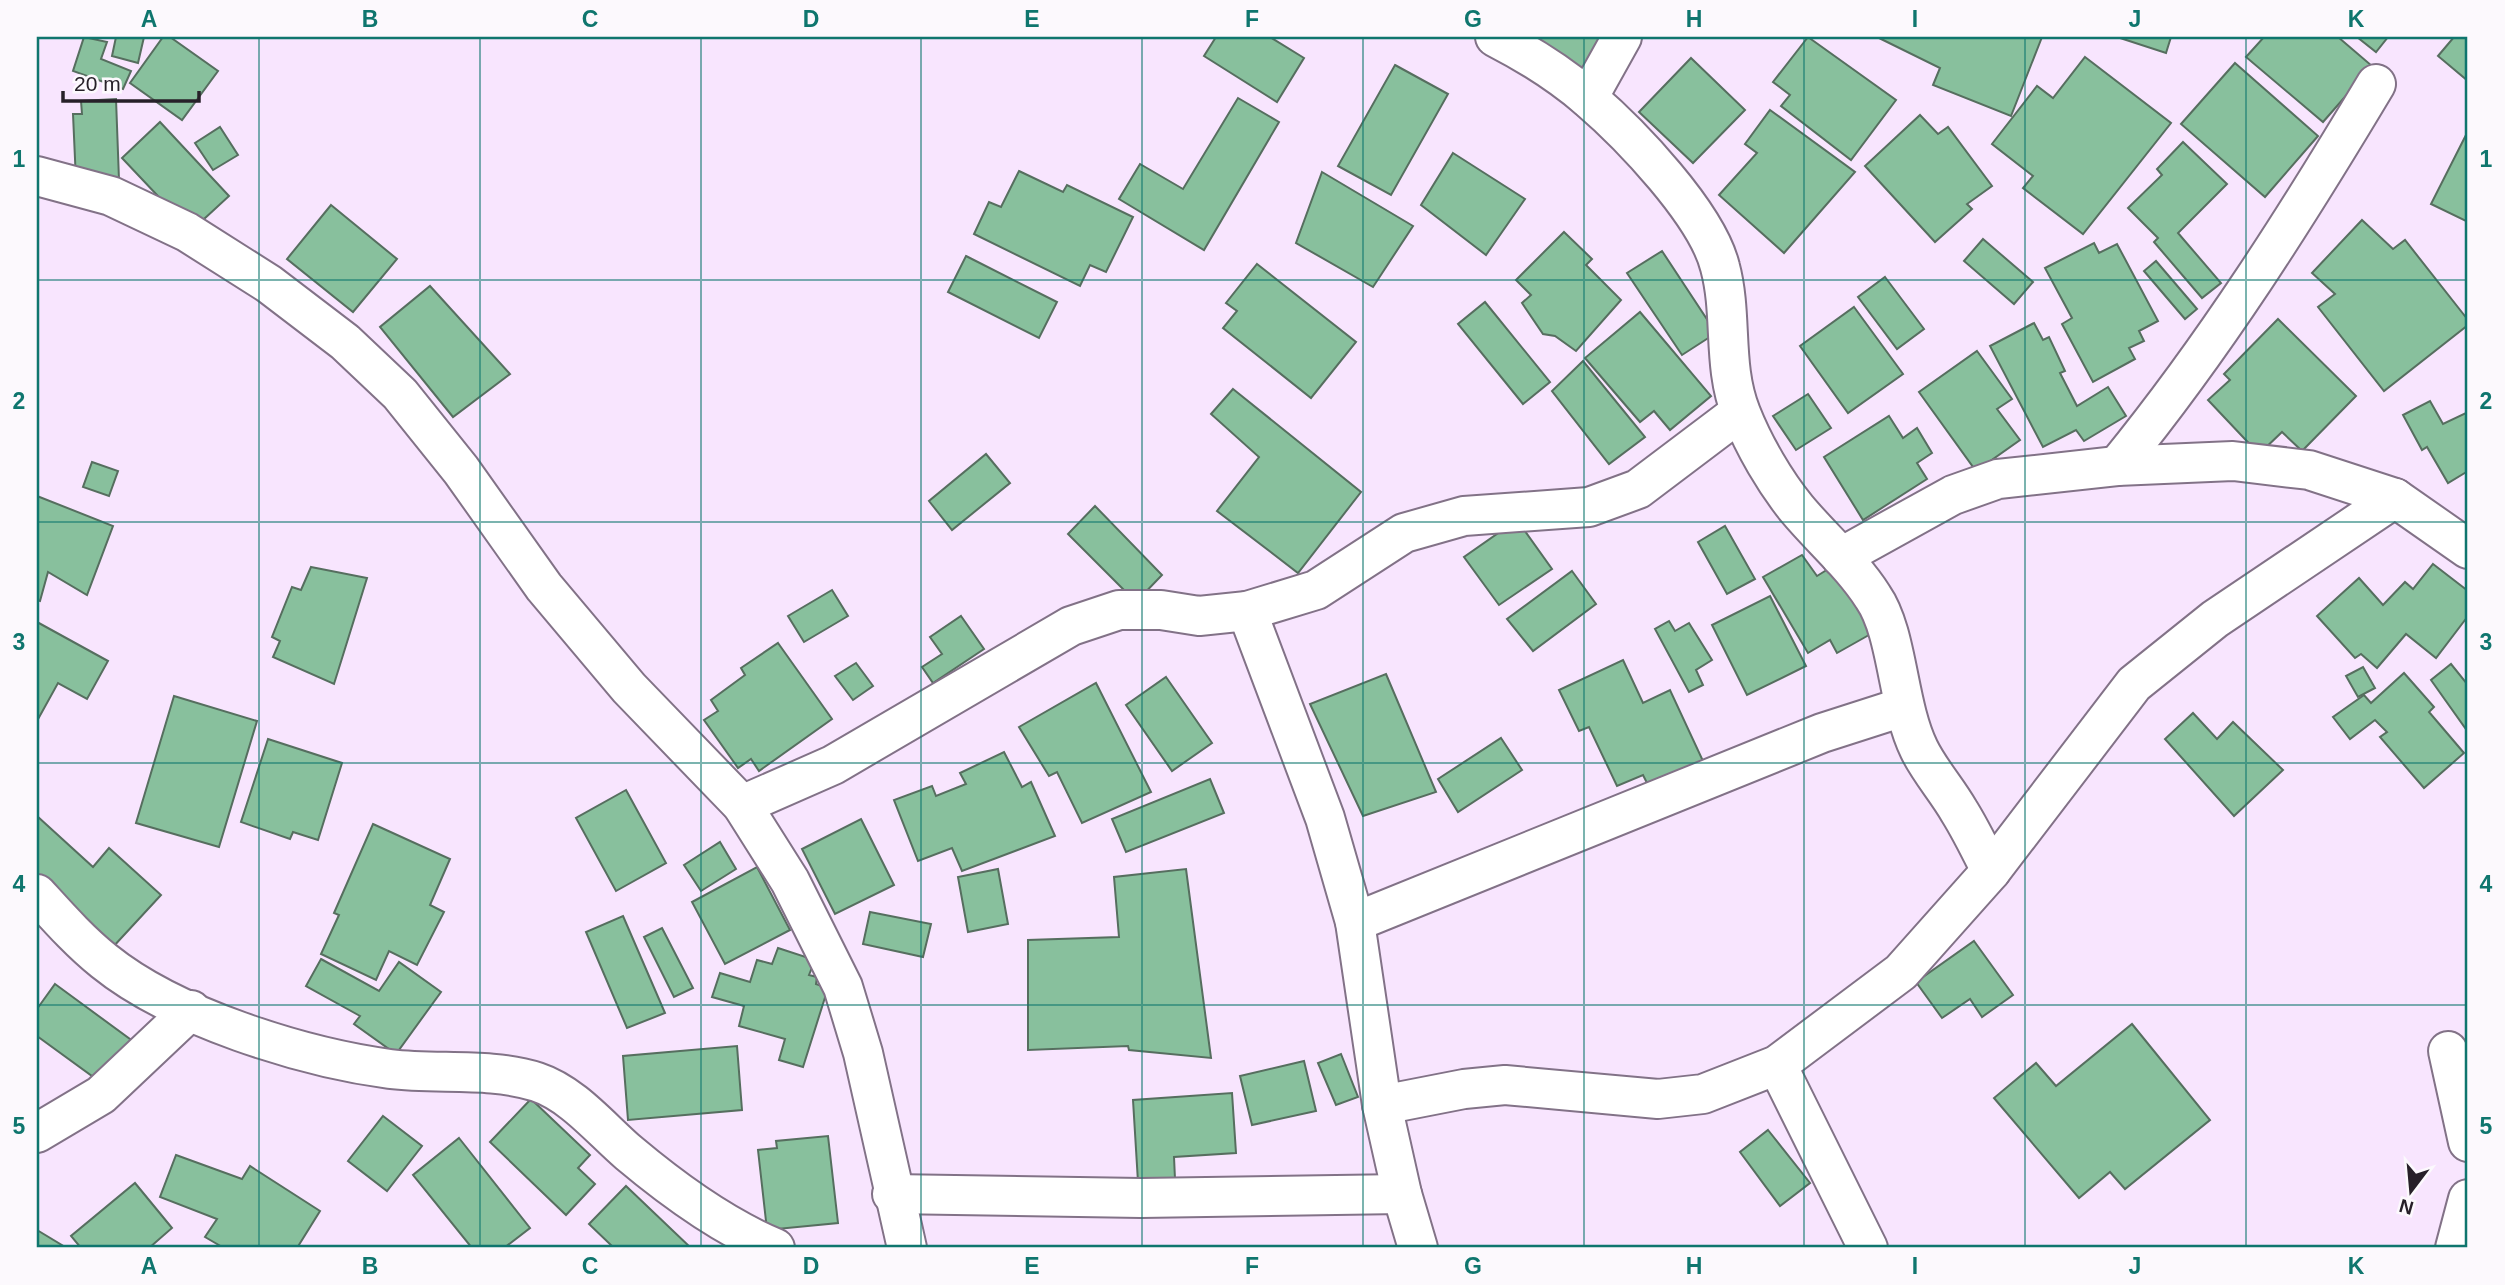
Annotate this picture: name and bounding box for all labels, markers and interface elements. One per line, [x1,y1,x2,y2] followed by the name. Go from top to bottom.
[141,6,157,32] text: A
[362,6,378,32] text: B
[582,6,598,32] text: C
[803,6,819,32] text: D
[1024,6,1040,32] text: E
[1245,6,1259,32] text: F
[1464,6,1482,32] text: G
[1686,6,1702,32] text: H
[1912,6,1918,32] text: I
[2129,6,2141,32] text: J
[2348,6,2365,32] text: K
[63,60,200,104] scale bar
[74,72,121,95] text: 20 m
[13,146,26,172] text: 1
[2480,146,2493,172] text: 1
[13,388,25,414] text: 2
[2480,388,2492,414] text: 2
[13,629,25,655] text: 3
[2480,629,2492,655] text: 3
[13,871,26,897] text: 4
[2480,871,2493,897] text: 4
[13,1113,26,1139] text: 5
[2480,1113,2493,1139] text: 5
[2376,1156,2446,1226] north arrow
[2397,1195,2416,1219] text: N
[141,1253,157,1279] text: A
[362,1253,378,1279] text: B
[582,1253,598,1279] text: C
[803,1253,819,1279] text: D
[1024,1253,1040,1279] text: E
[1245,1253,1259,1279] text: F
[1464,1253,1482,1279] text: G
[1686,1253,1702,1279] text: H
[1912,1253,1918,1279] text: I
[2129,1253,2141,1279] text: J
[2348,1253,2365,1279] text: K

